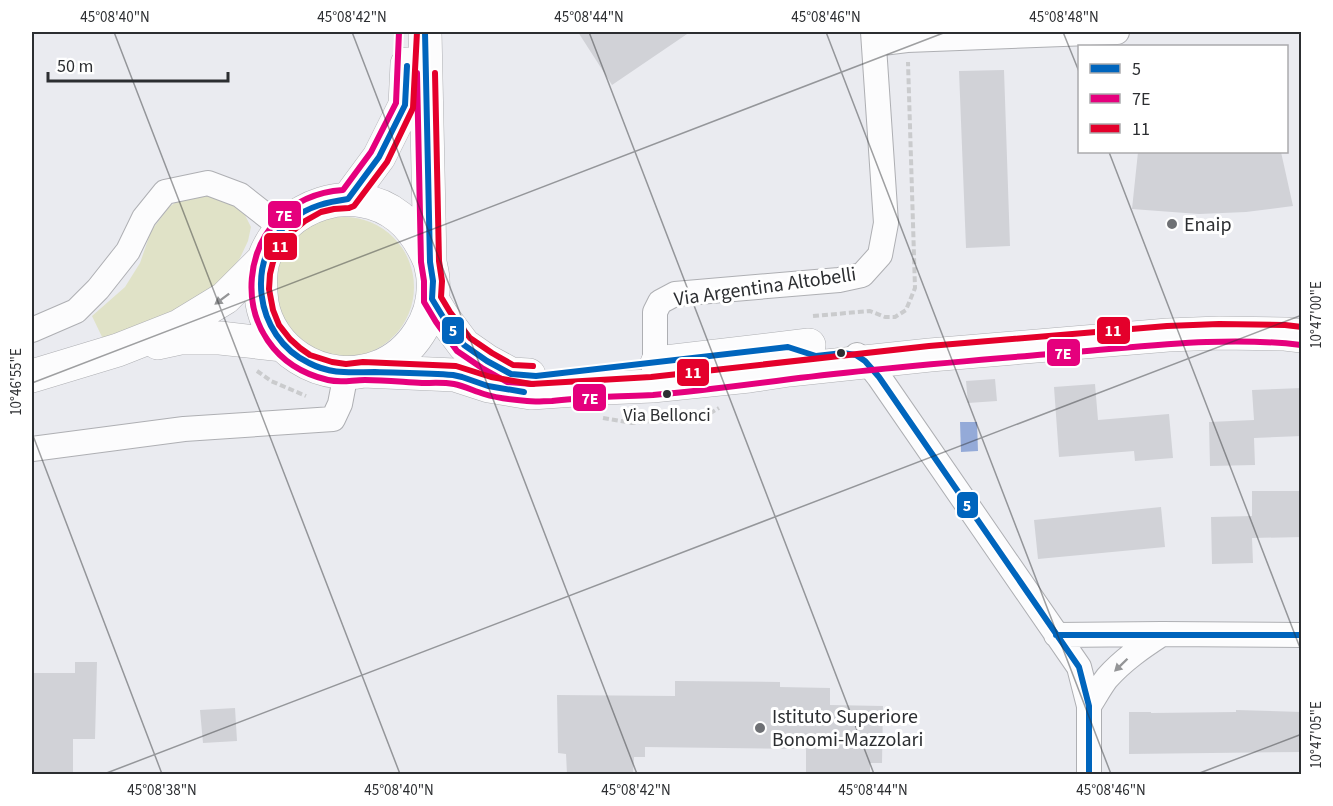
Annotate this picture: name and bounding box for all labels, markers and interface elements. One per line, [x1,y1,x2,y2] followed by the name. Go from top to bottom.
[80,7,150,28] text: 45°08'40"N
[317,7,387,28] text: 45°08'42"N
[554,7,624,28] text: 45°08'44"N
[791,7,861,28] text: 45°08'46"N
[1029,7,1099,28] text: 45°08'48"N
[48,45,228,83] scale bar
[1078,45,1288,153] legend
[57,54,93,79] text: 50 m
[1132,57,1141,82] text: 5
[1132,87,1150,112] text: 7E
[1132,117,1150,142] text: 11
[267,200,302,229] line badge: 7E
[275,205,293,227] text: 7E
[1184,211,1232,239] place label: Enaip
[1165,217,1179,231] marker: Enaip
[263,232,298,261] line badge: 11
[272,236,288,258] text: 11
[672,260,858,314] street label: Via Argentina Altobelli
[1306,281,1327,349] text: 10°47'00"E
[214,293,230,305] one-way arrow
[441,316,465,345] line badge: 5
[1096,316,1131,345] line badge: 11
[449,320,457,342] text: 5
[1105,320,1121,342] text: 11
[1046,338,1081,367] line badge: 7E
[1054,343,1072,365] text: 7E
[835,347,847,359] unlabelled marker
[6,348,27,416] text: 10°46'55"E
[676,358,710,387] line badge: 11
[685,362,701,384] text: 11
[572,383,607,412] line badge: 7E
[581,388,599,410] text: 7E
[661,388,673,400] marker: Via Bellonci
[623,403,711,428] place label: Via Bellonci
[956,491,979,519] line badge: 5
[963,495,971,517] text: 5
[1113,658,1128,672] one-way arrow
[1306,701,1327,769] text: 10°47'05"E
[772,703,923,754] place label: Istituto Superiore Bonomi-Mazzolari
[753,721,767,735] marker: Istituto Superiore Bonomi-Mazzolari
[127,780,197,801] text: 45°08'38"N
[364,780,434,801] text: 45°08'40"N
[601,780,671,801] text: 45°08'42"N
[838,780,908,801] text: 45°08'44"N
[1076,780,1146,801] text: 45°08'46"N

